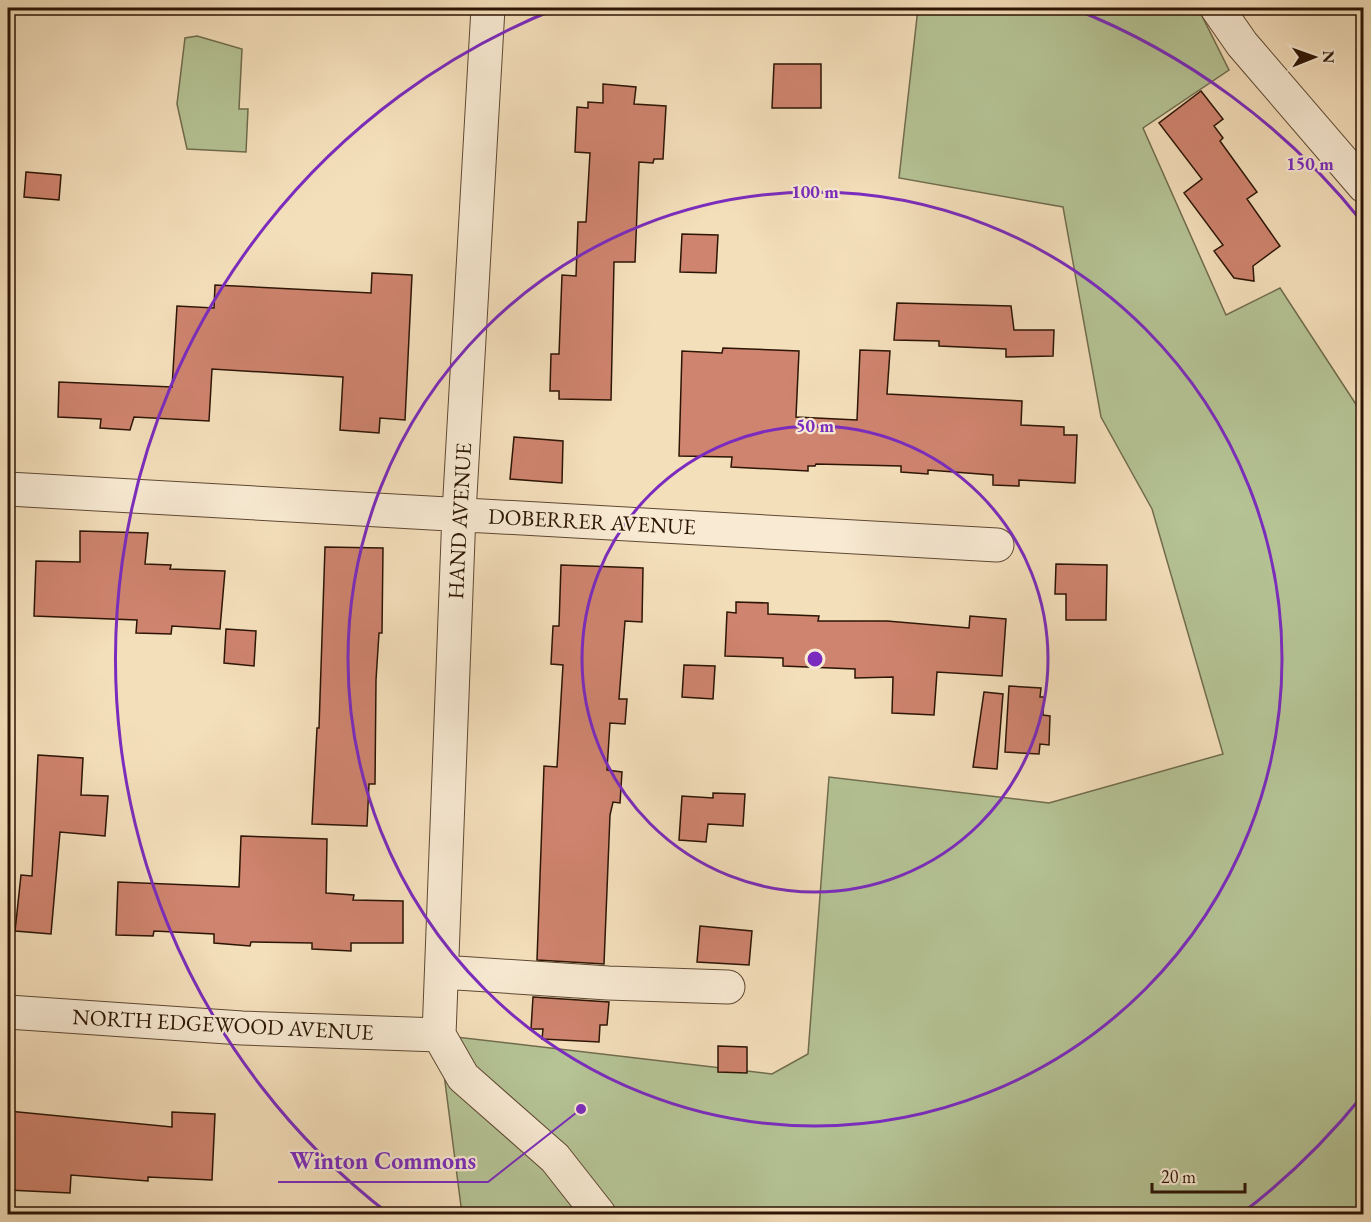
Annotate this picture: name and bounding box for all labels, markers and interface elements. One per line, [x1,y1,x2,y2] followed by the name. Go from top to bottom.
[1284,27,1344,87] north arrow
[1318,50,1339,63] text: N
[1286,152,1334,175] text: 150 m
[791,180,839,203] text: 100 m
[796,414,834,437] text: 50 m
[441,442,478,600] street label: HAND AVENUE
[487,502,697,541] street label: DOBERRER AVENUE
[805,649,825,669] centre of rings
[72,1002,374,1047] street label: NORTH EDGEWOOD AVENUE
[278,1140,488,1182] callout: Winton Commons
[290,1145,476,1176] text: Winton Commons
[1152,1156,1245,1194] scale bar
[1161,1165,1196,1188] text: 20 m

